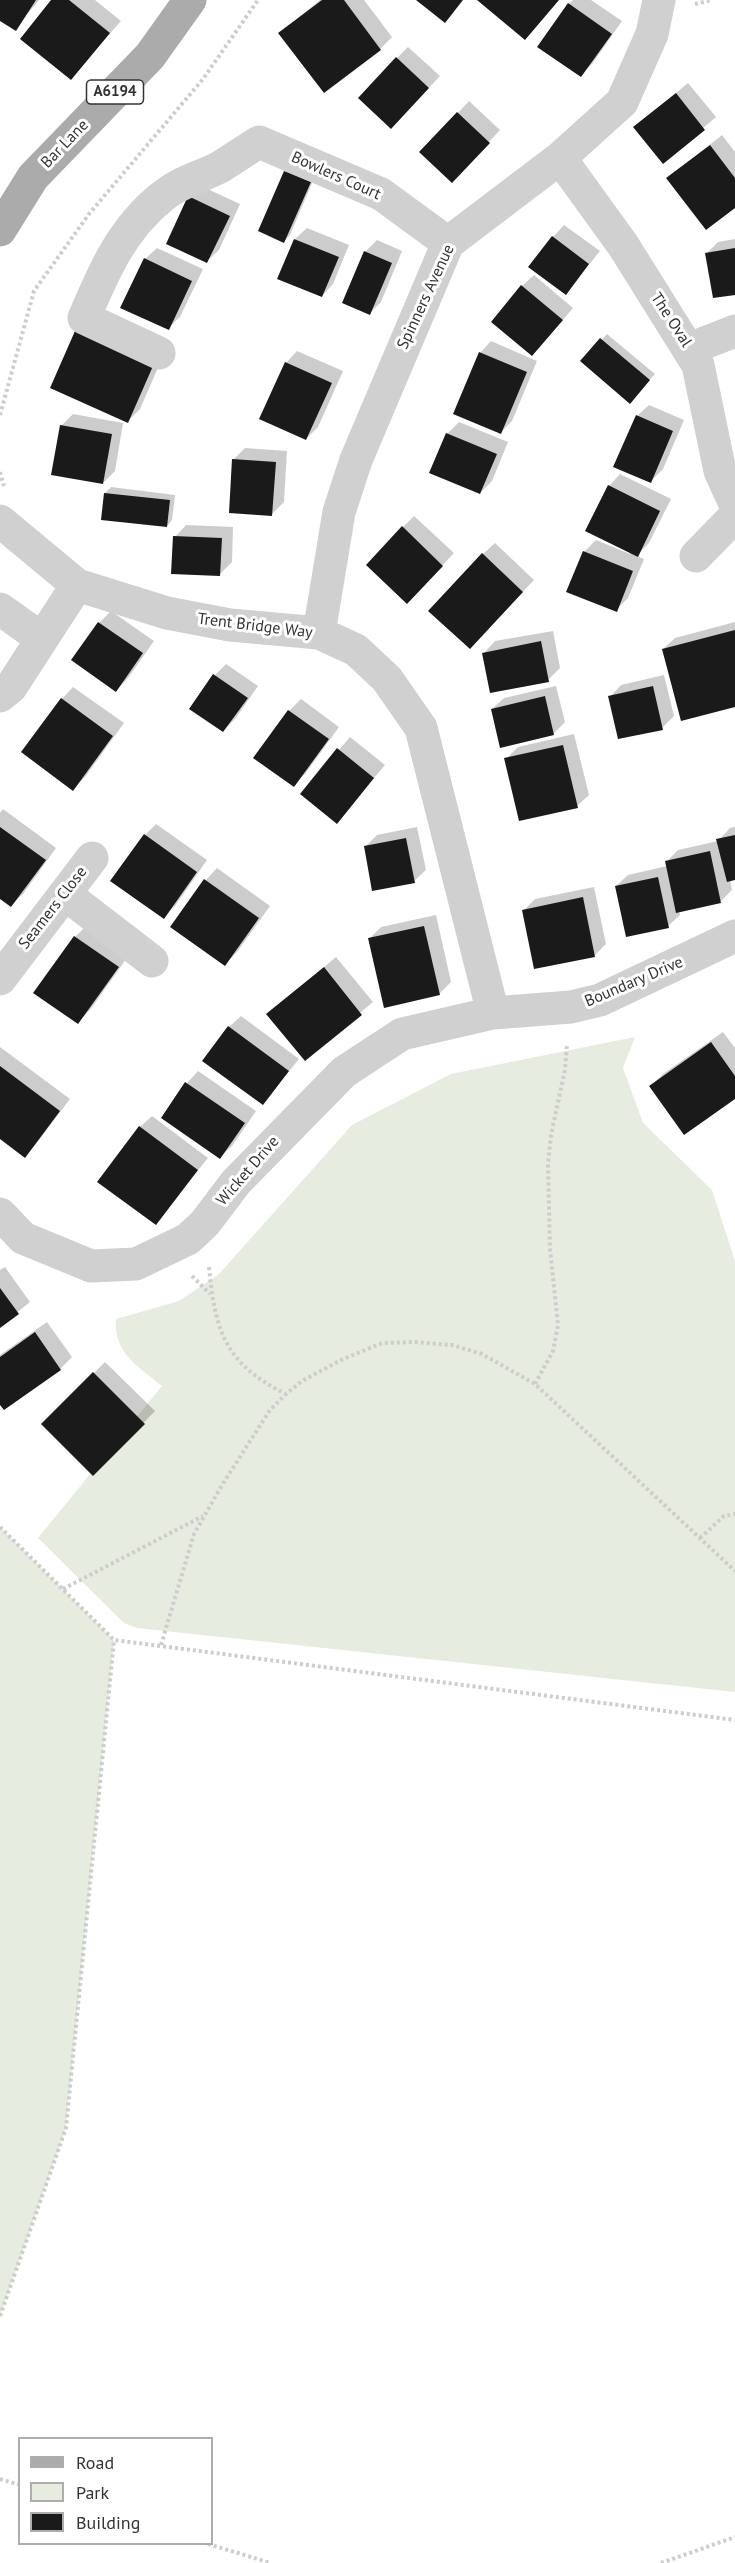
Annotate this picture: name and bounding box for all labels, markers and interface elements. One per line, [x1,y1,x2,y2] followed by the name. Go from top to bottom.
[86,80,144,104] road number: A6194
[37,116,93,172] street label: Bar Lane
[288,148,384,204] street label: Bowlers Court
[393,242,459,352] street label: Spinners Avenue
[646,289,696,351] street label: The Oval
[196,609,314,643] street label: Trent Bridge Way
[15,863,91,953] street label: Seamers Close
[582,953,686,1011] street label: Boundary Drive
[213,1132,283,1210] street label: Wicket Drive
[18,2437,213,2545] legend
[76,2451,114,2474] text: Road
[76,2481,109,2504] text: Park
[76,2511,140,2534] text: Building

